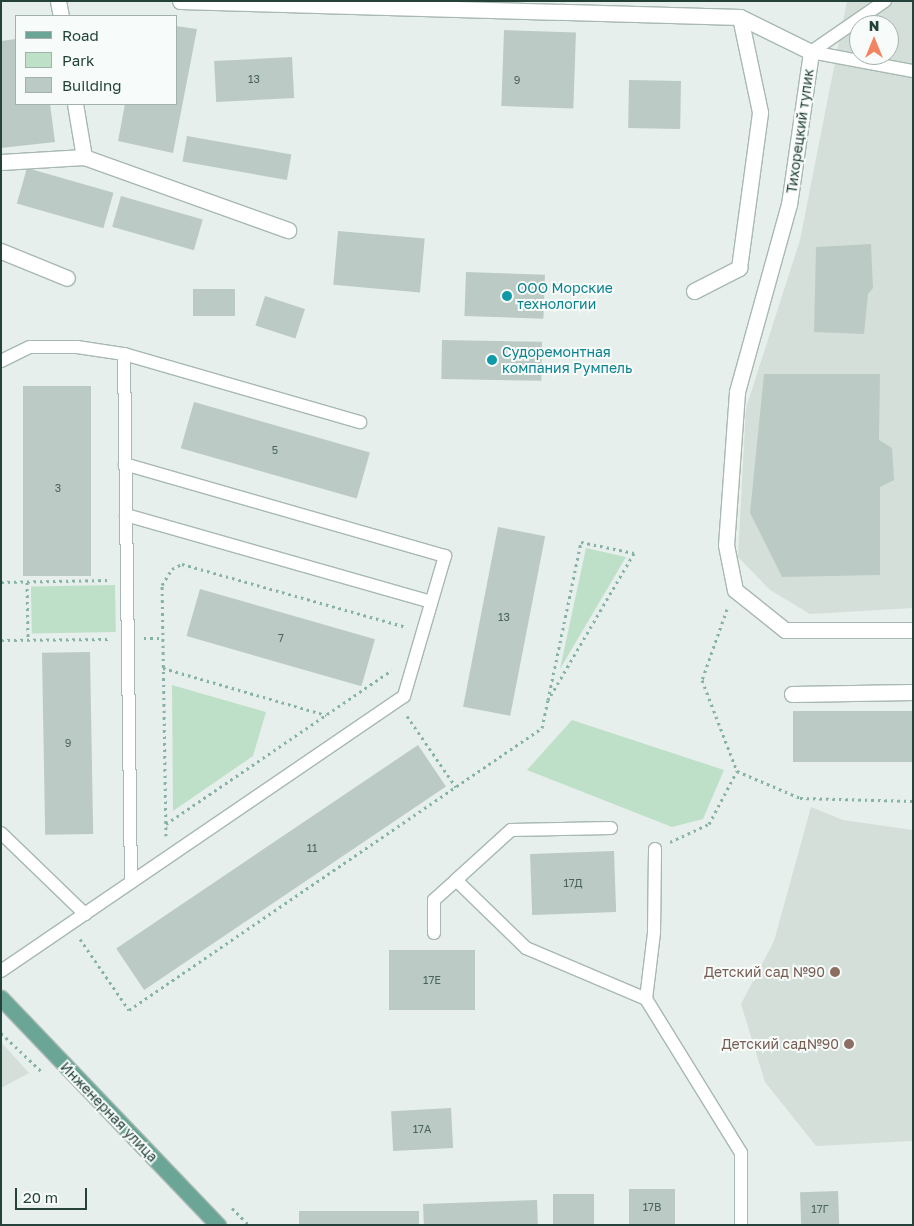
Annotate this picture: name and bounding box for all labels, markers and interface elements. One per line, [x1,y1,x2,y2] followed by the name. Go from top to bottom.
[15,15,178,105] legend
[849,15,899,65] north arrow
[869,17,879,34] text: N
[62,26,99,44] text: Road
[62,51,94,69] text: Park
[783,68,817,194] street label: Тихорецкий тупик
[248,72,260,86] house number: 13
[514,73,520,87] house number: 9
[62,76,122,94] text: Building
[517,280,613,312] place label: ООО Морские технологии
[501,290,513,302] marker: ООО Морские технологии
[502,344,632,377] place label: Судоремонтная компания Румпель
[486,354,498,366] marker: Судоремонтная компания Румпель
[272,443,278,457] house number: 5
[55,481,61,495] house number: 3
[498,610,510,624] house number: 13
[278,631,284,645] house number: 7
[65,736,71,750] house number: 9
[307,841,317,855] house number: 11
[563,876,583,890] house number: 17Д
[704,964,825,980] place label: Детский сад №90
[829,966,841,978] marker: Детский сад №90
[423,973,441,987] house number: 17Е
[721,1036,839,1052] place label: Детский сад№90
[843,1038,855,1050] marker: Детский сад№90
[57,1059,161,1165] street label: Инженерная улица
[413,1122,431,1136] house number: 17А
[18,1178,90,1210] scale bar
[23,1188,58,1206] text: 20 m
[643,1200,661,1214] house number: 17В
[811,1202,829,1216] house number: 17Г

